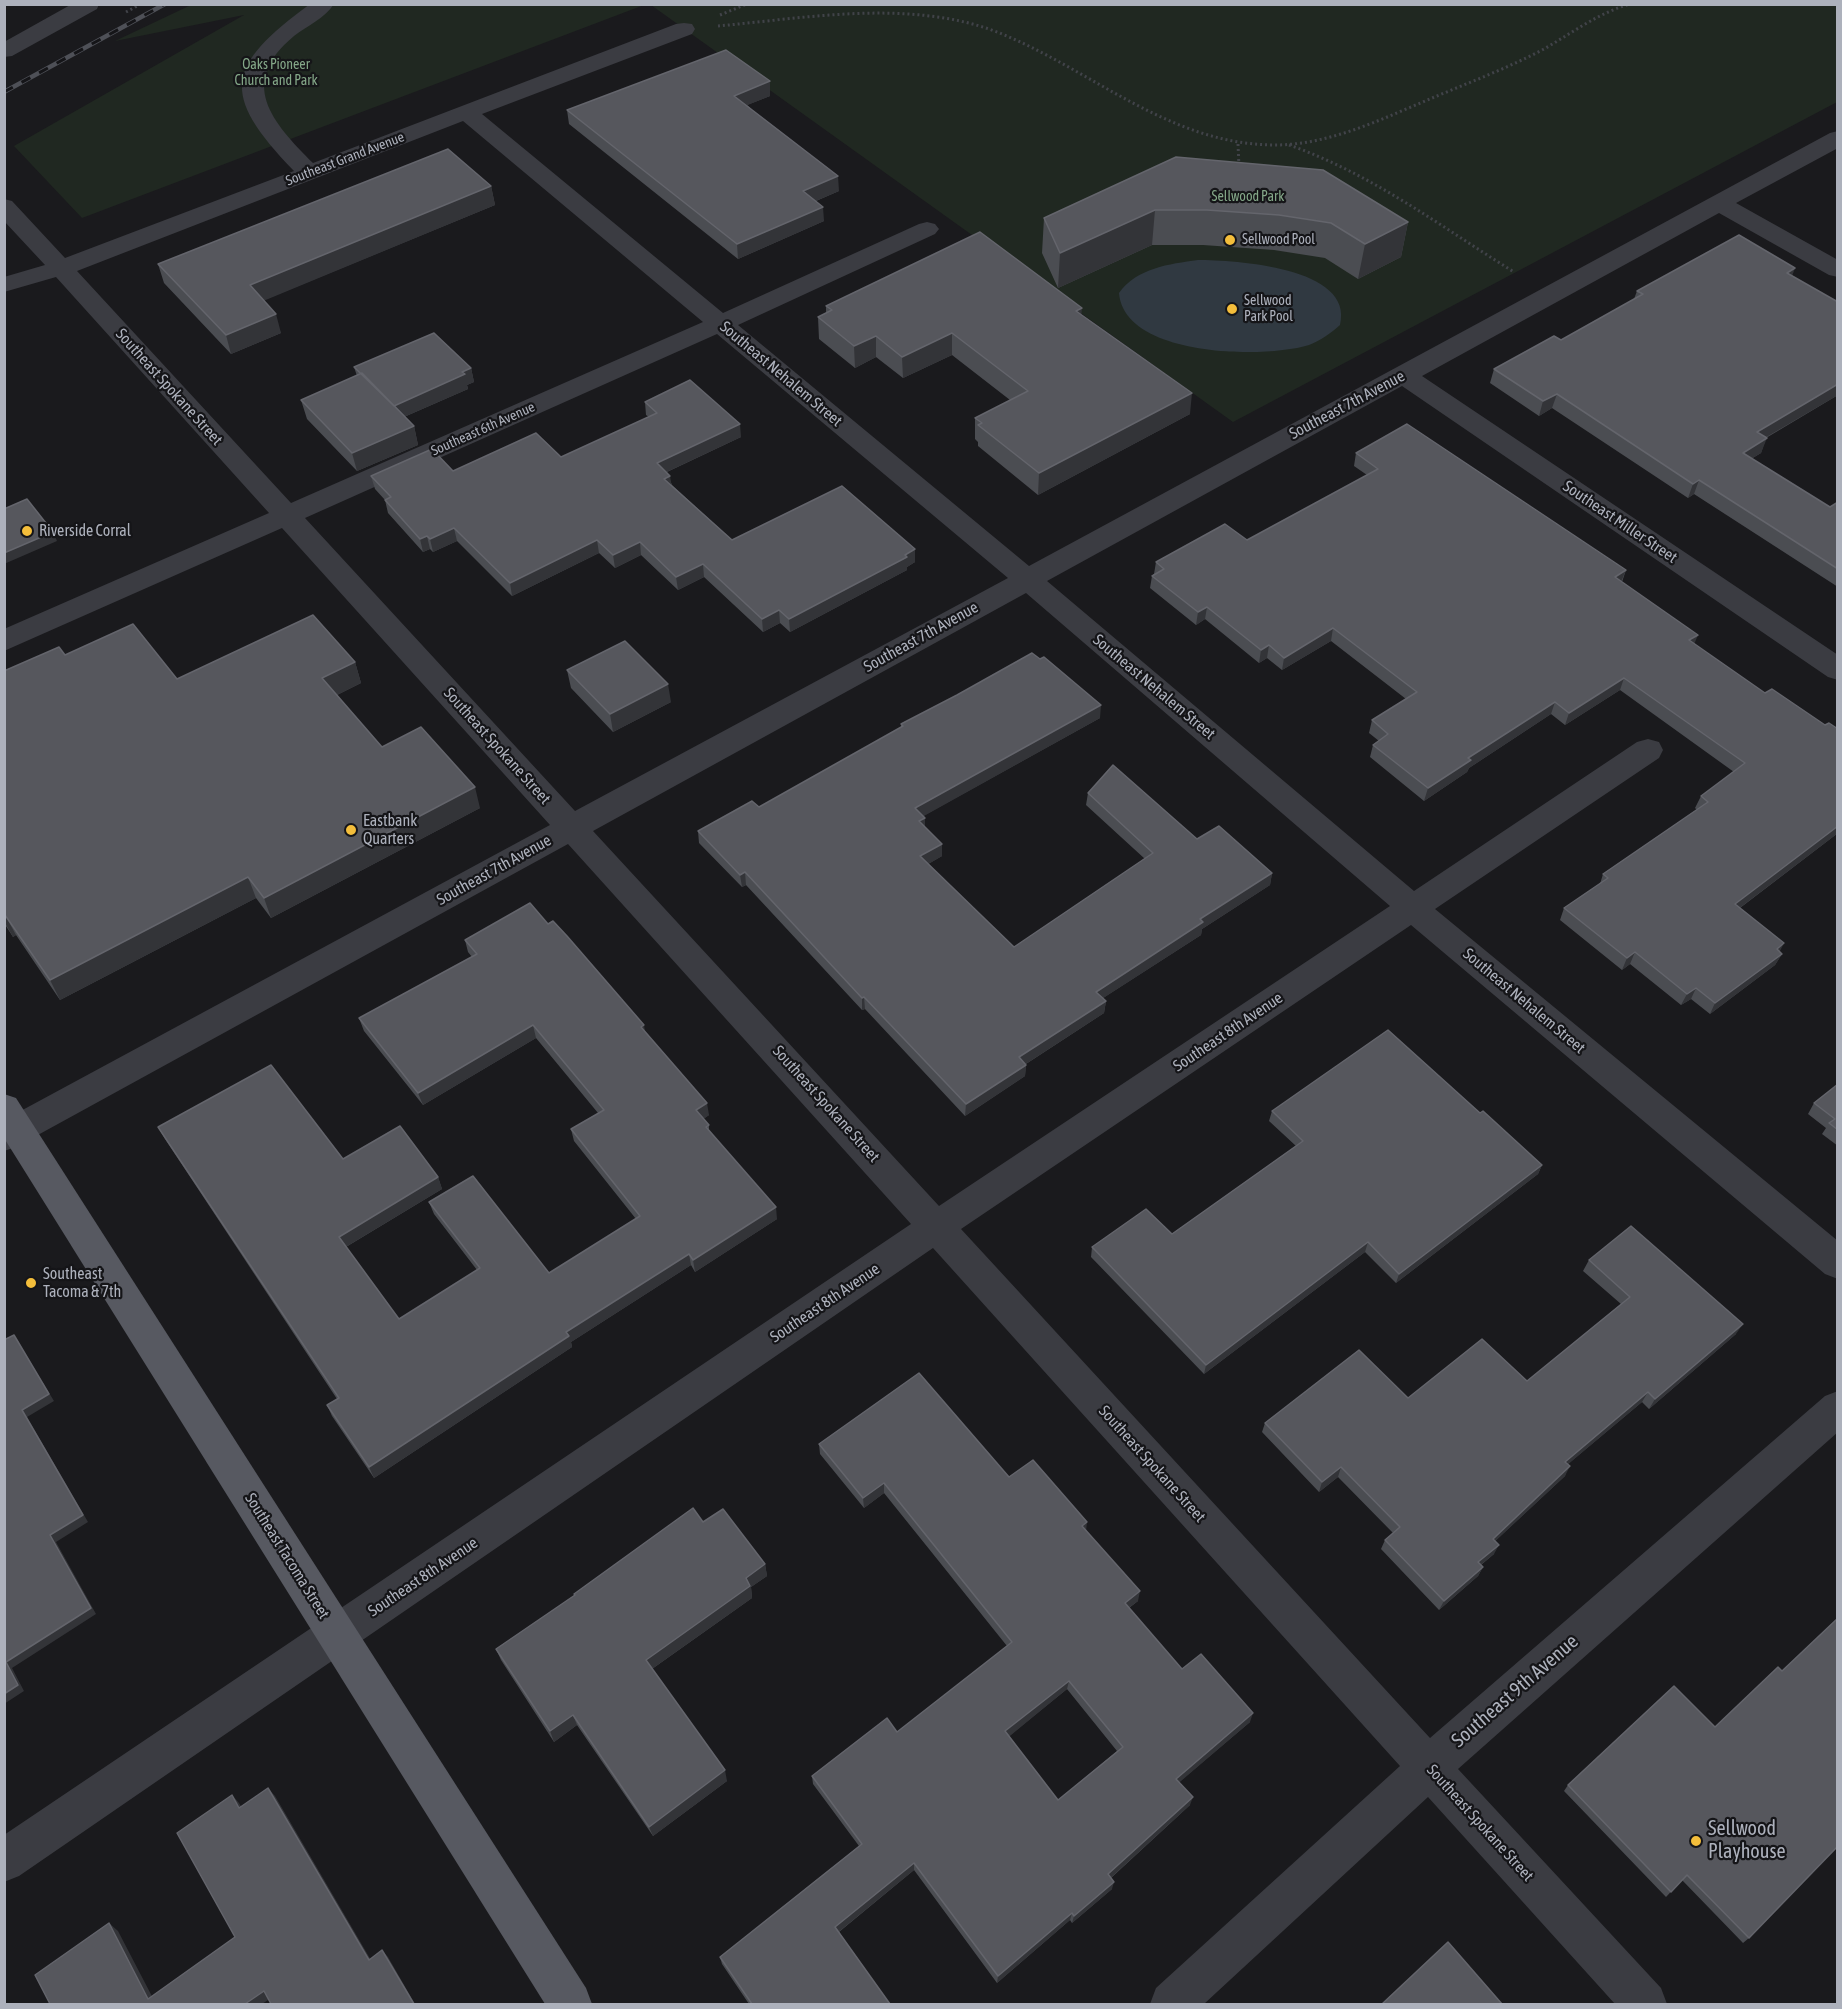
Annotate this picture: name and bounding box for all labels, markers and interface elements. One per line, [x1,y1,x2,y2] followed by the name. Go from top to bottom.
[234,57,318,90] park label: Oaks Pioneer Church and Park
[283,129,407,189] street label: Southeast Grand Avenue
[1212,189,1284,205] park label: Sellwood Park
[1242,232,1315,248] place label: Sellwood Pool
[1223,233,1237,247] marker: Sellwood Pool
[1244,293,1293,326] place label: Sellwood Park Pool
[1225,302,1239,316] marker: Sellwood Park Pool
[716,317,846,431] street label: Southeast Nehalem Street
[112,325,226,449] street label: Southeast Spokane Street
[1286,367,1408,443] street label: Southeast 7th Avenue
[428,399,538,459] street label: Southeast 6th Avenue
[1559,477,1681,567] street label: Southeast Miller Street
[39,521,131,541] place label: Riverside Corral
[20,524,34,538] marker: Riverside Corral
[860,598,982,676] street label: Southeast 7th Avenue
[1089,630,1219,744] street label: Southeast Nehalem Street
[440,684,554,808] street label: Southeast Spokane Street
[363,811,417,849] place label: Eastbank Quarters
[344,823,358,837] marker: Eastbank Quarters
[433,831,555,909] street label: Southeast 7th Avenue
[1459,944,1589,1058] street label: Southeast Nehalem Street
[1170,988,1286,1076] street label: Southeast 8th Avenue
[769,1042,883,1166] street label: Southeast Spokane Street
[767,1259,883,1347] street label: Southeast 8th Avenue
[43,1264,121,1302] place label: Southeast Tacoma & 7th
[24,1276,38,1290] marker: Southeast Tacoma & 7th
[1095,1402,1209,1526] street label: Southeast Spokane Street
[241,1490,333,1622] street label: Southeast Tacoma Street
[365,1533,481,1621] street label: Southeast 8th Avenue
[1447,1630,1583,1752] street label: Southeast 9th Avenue
[1423,1761,1537,1885] street label: Southeast Spokane Street
[1708,1817,1786,1864] place label: Sellwood Playhouse
[1689,1834,1703,1848] marker: Sellwood Playhouse

